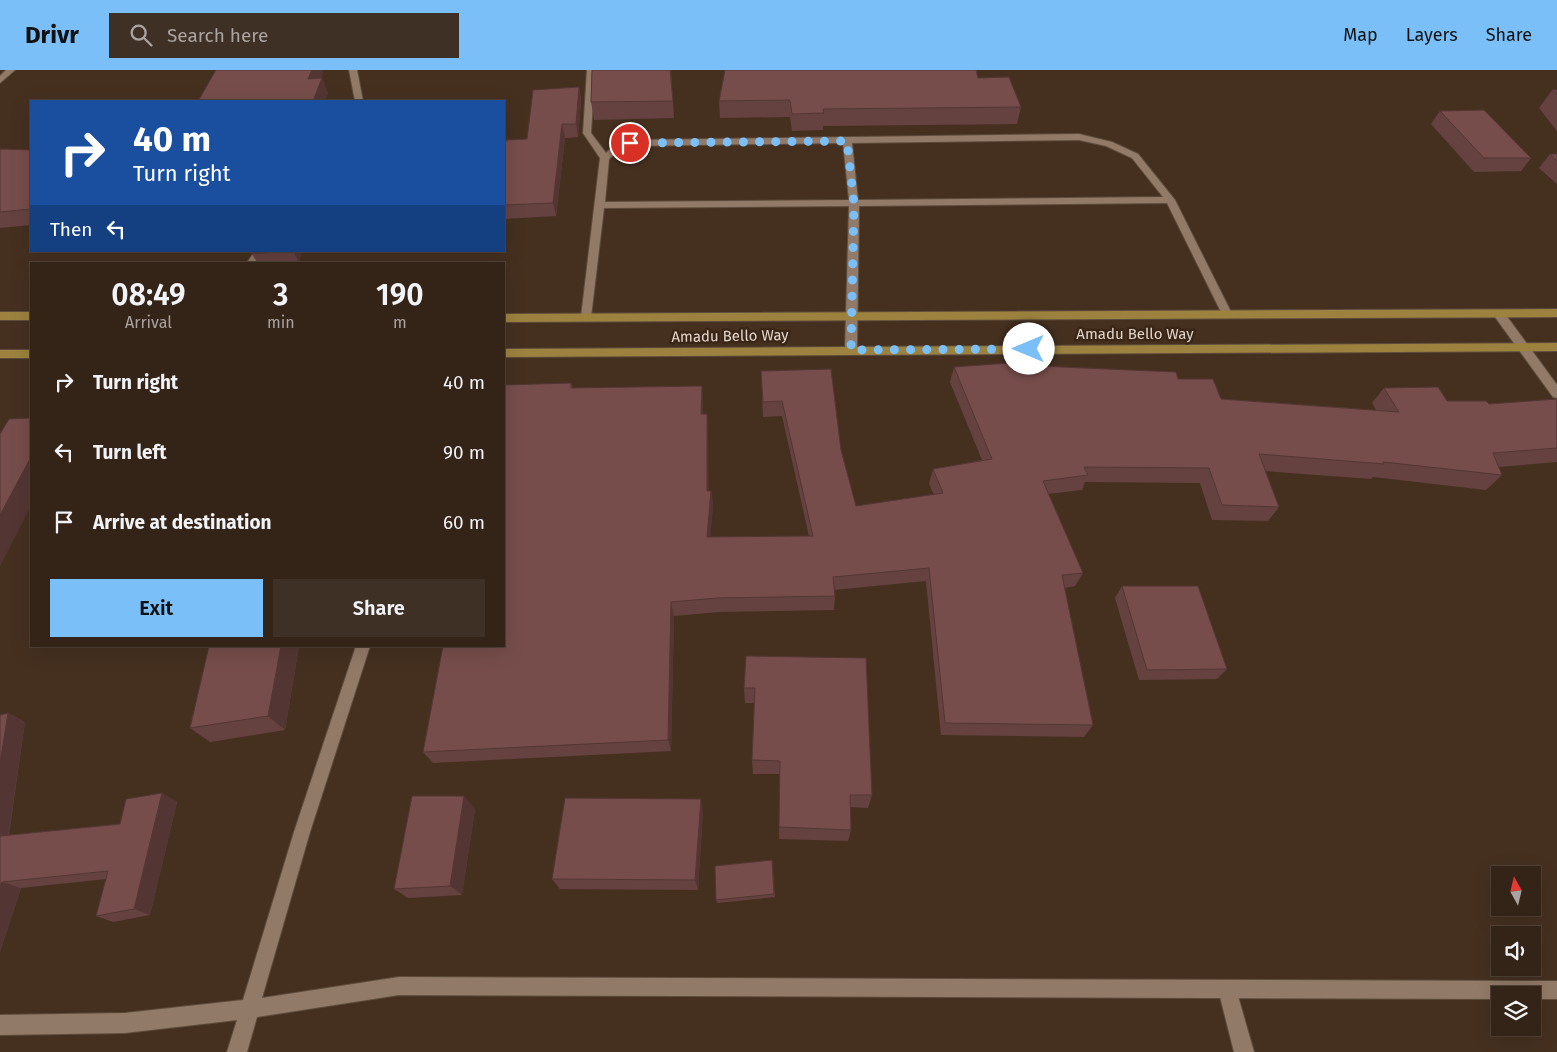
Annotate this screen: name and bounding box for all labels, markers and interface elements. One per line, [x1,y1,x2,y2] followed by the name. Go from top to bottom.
[109,13,459,58] search box
[25,21,79,49] text: Drivr
[127,21,155,49] icon: search
[167,24,268,47] text: Search here
[1343,24,1378,46] text: Map
[1406,24,1458,46] text: Layers
[1486,24,1532,46] text: Share
[133,118,211,160] text: 40 m
[50,120,115,185] icon: right
[609,122,651,164] pin
[616,129,644,157] icon: arrive
[133,160,230,187] text: Turn right
[102,215,130,243] icon: left
[50,218,92,241] text: Then
[111,277,186,313] text: 08:49
[273,277,289,313] text: 3
[376,277,424,313] text: 190
[125,313,172,332] text: Arrival
[267,313,295,332] text: min
[393,313,407,332] text: m
[1002,322,1054,374] position arrow
[1076,325,1194,343] street label: Amadu Bello Way
[671,326,789,346] street label: Amadu Bello Way
[50,368,78,396] icon: right
[93,371,178,394] text: Turn right
[443,371,485,394] text: 40 m
[50,438,78,466] icon: left
[93,441,167,464] text: Turn left
[443,441,485,464] text: 90 m
[50,508,78,536] icon: arrive
[93,511,272,534] text: Arrive at destination
[443,511,485,534] text: 60 m
[50,579,263,637] button: Exit
[273,579,485,637] button: Share
[1491,866,1541,916] north arrow
[1491,866,1541,1036] map controls
[1491,926,1541,976] button: sound
[1491,986,1541,1036] button: layers

